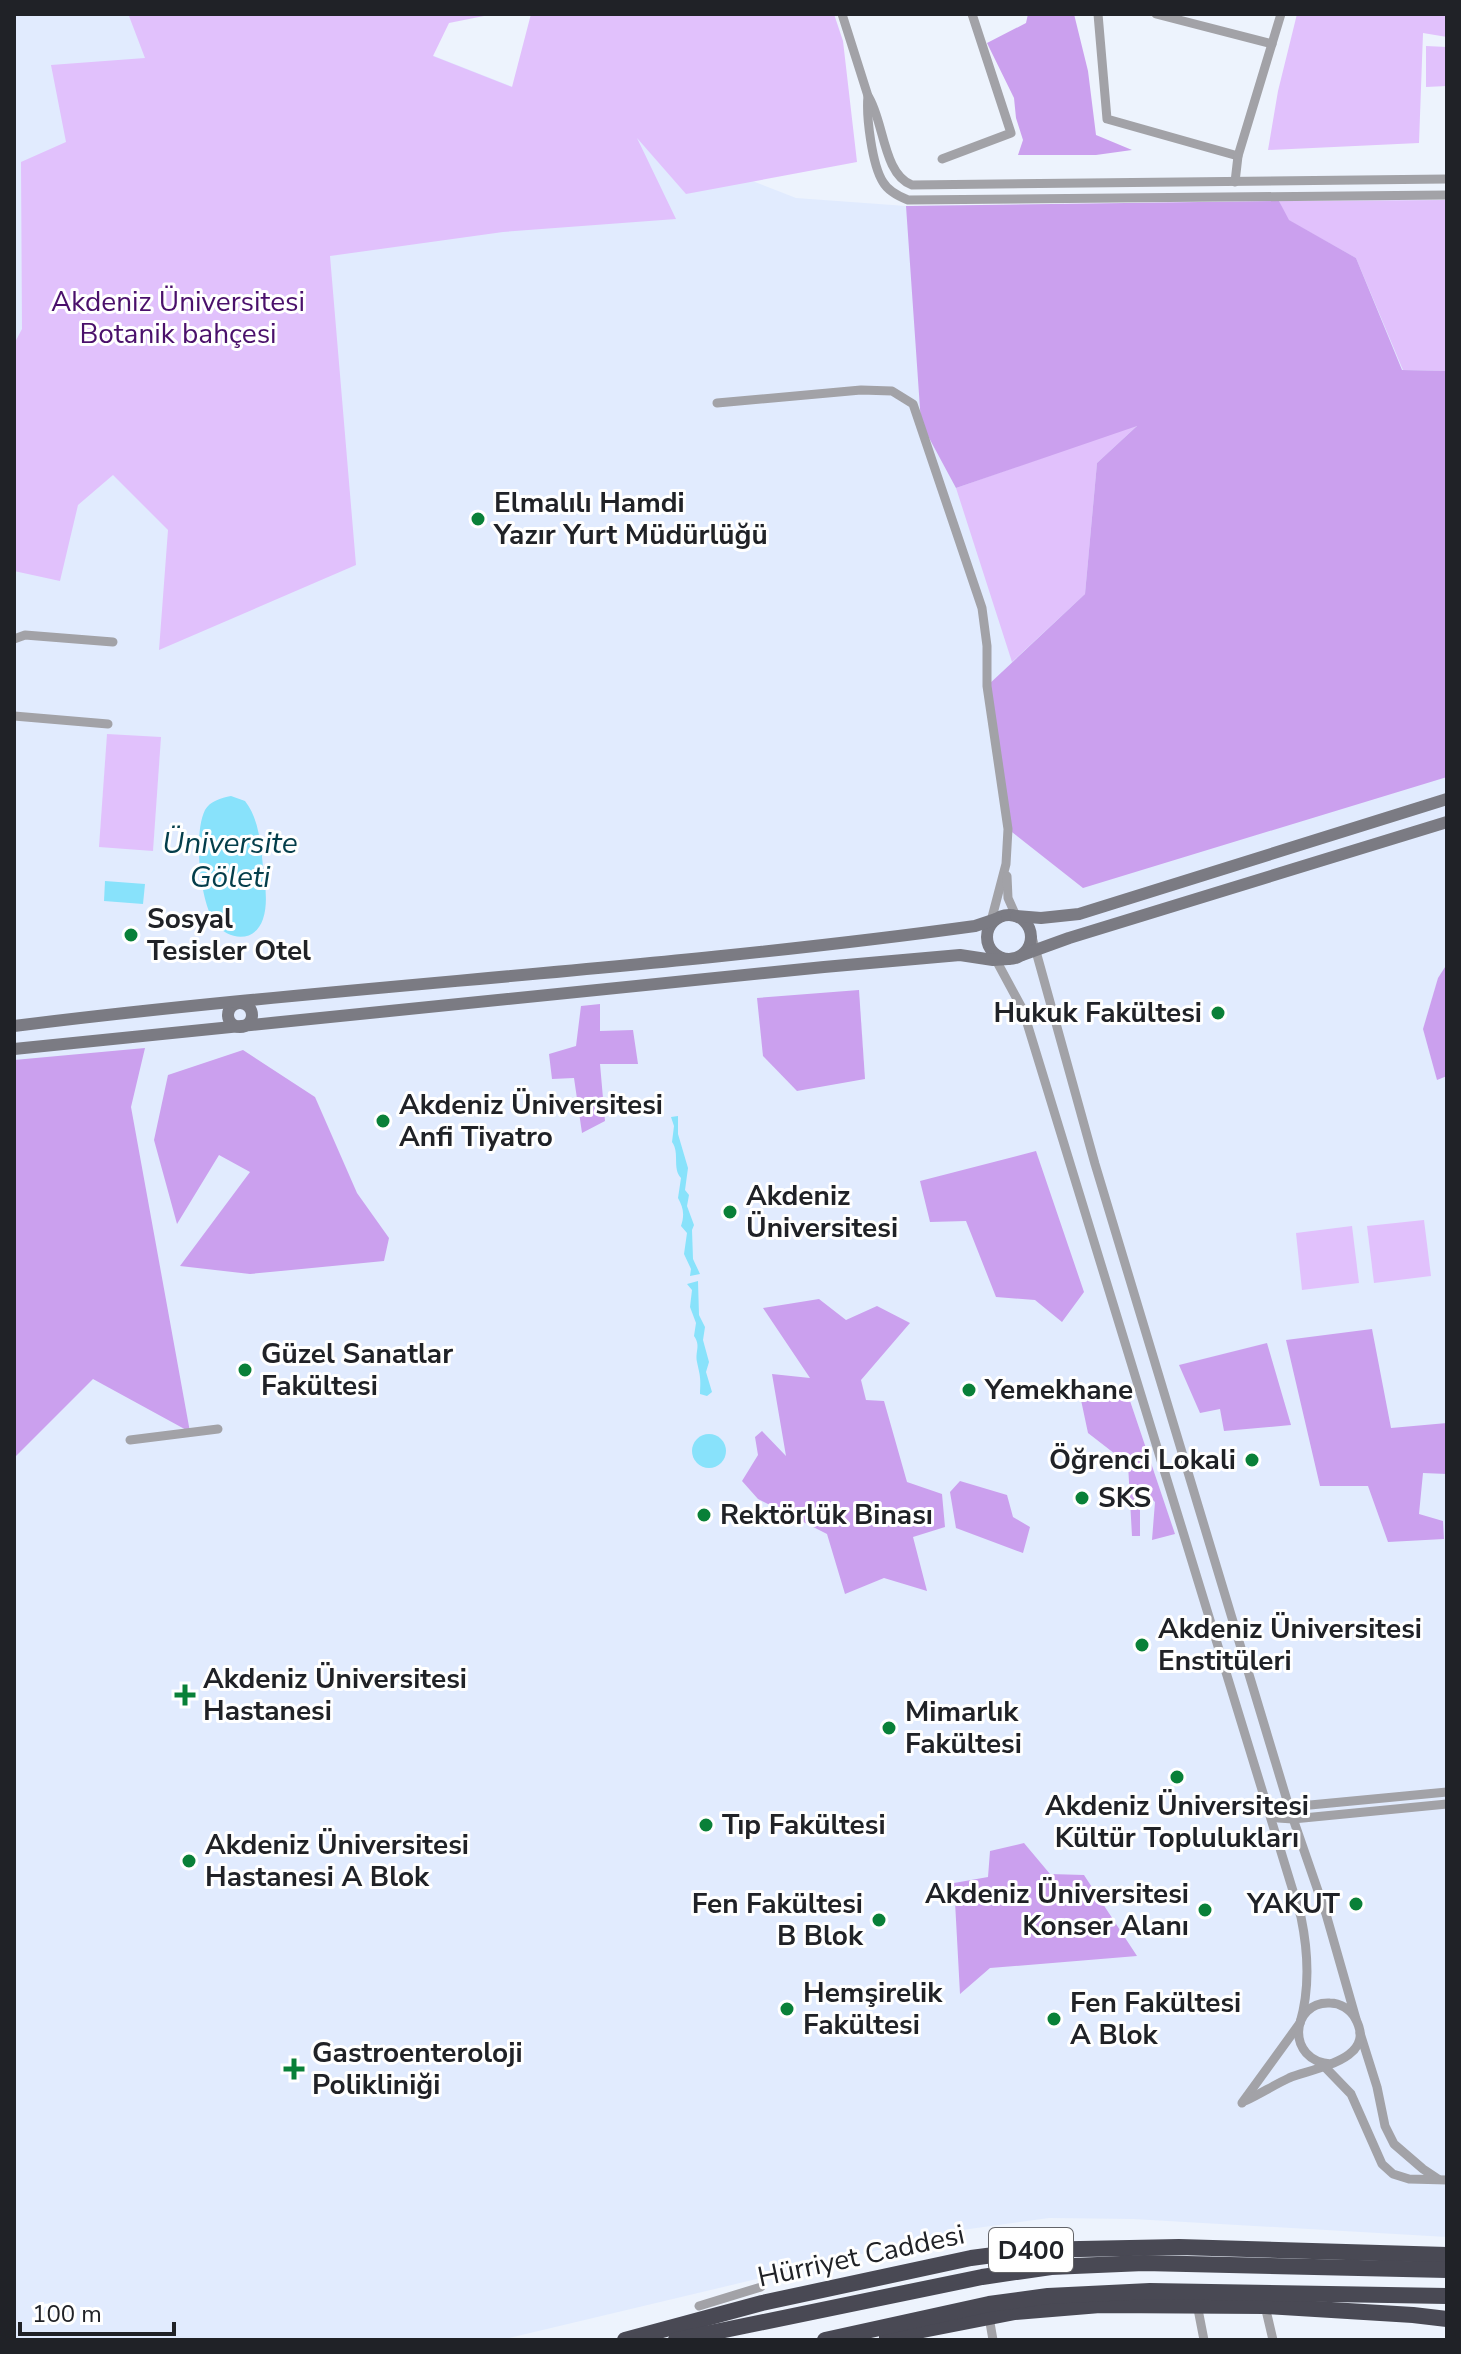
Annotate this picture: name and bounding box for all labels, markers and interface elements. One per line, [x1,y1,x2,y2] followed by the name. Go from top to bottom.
[51,283,305,353] park label: Akdeniz Üniversitesi Botanik bahçesi
[493,484,768,554] place label: Elmalılı Hamdi Yazır Yurt Müdürlüğü
[469,510,487,528] marker: Elmalılı Hamdi Yazır Yurt Müdürlüğü
[162,823,298,898] water label: Üniversite Göleti
[147,900,311,970] place label: Sosyal Tesisler Otel
[122,926,140,944] marker: Sosyal Tesisler Otel
[993,994,1202,1032] place label: Hukuk Fakültesi
[1209,1004,1227,1022] marker: Hukuk Fakültesi
[399,1086,663,1156] place label: Akdeniz Üniversitesi Anfi Tiyatro
[374,1112,392,1130] marker: Akdeniz Üniversitesi Anfi Tiyatro
[746,1177,898,1247] place label: Akdeniz Üniversitesi
[721,1203,739,1221] marker: Akdeniz Üniversitesi
[261,1335,453,1405] place label: Güzel Sanatlar Fakültesi
[236,1361,254,1379] marker: Güzel Sanatlar Fakültesi
[984,1371,1133,1409] place label: Yemekhane
[960,1381,978,1399] marker: Yemekhane
[1049,1441,1236,1479] place label: Öğrenci Lokali
[1243,1451,1261,1469] marker: Öğrenci Lokali
[1098,1479,1151,1517] place label: SKS
[1073,1489,1091,1507] marker: SKS
[720,1496,933,1534] place label: Rektörlük Binası
[695,1506,713,1524] marker: Rektörlük Binası
[1158,1610,1422,1680] place label: Akdeniz Üniversitesi Enstitüleri
[1133,1636,1151,1654] marker: Akdeniz Üniversitesi Enstitüleri
[203,1660,467,1730] place label: Akdeniz Üniversitesi Hastanesi
[174,1684,196,1706] marker: Akdeniz Üniversitesi Hastanesi
[905,1693,1022,1763] place label: Mimarlık Fakültesi
[880,1719,898,1737] marker: Mimarlık Fakültesi
[1168,1768,1186,1786] marker: Akdeniz Üniversitesi Kültür Toplulukları
[1045,1787,1309,1857] place label: Akdeniz Üniversitesi Kültür Toplulukları
[722,1806,886,1844] place label: Tıp Fakültesi
[697,1816,715,1834] marker: Tıp Fakültesi
[205,1826,469,1896] place label: Akdeniz Üniversitesi Hastanesi A Blok
[180,1852,198,1870] marker: Akdeniz Üniversitesi Hastanesi A Blok
[925,1875,1189,1945] place label: Akdeniz Üniversitesi Konser Alanı
[692,1885,864,1955] place label: Fen Fakültesi B Blok
[1246,1885,1341,1923] place label: YAKUT
[1347,1895,1365,1913] marker: YAKUT
[1196,1901,1214,1919] marker: Akdeniz Üniversitesi Konser Alanı
[870,1911,888,1929] marker: Fen Fakültesi B Blok
[803,1974,943,2044] place label: Hemşirelik Fakültesi
[1070,1984,1241,2054] place label: Fen Fakültesi A Blok
[778,2000,796,2018] marker: Hemşirelik Fakültesi
[1045,2010,1063,2028] marker: Fen Fakültesi A Blok
[312,2034,523,2104] place label: Gastroenteroloji Polikliniği
[283,2058,305,2080] marker: Gastroenteroloji Polikliniği
[754,2216,968,2296] street label: Hürriyet Caddesi
[989,2228,1073,2272] road number: D400
[20,2286,174,2336] scale bar
[32,2298,102,2330] text: 100 m

